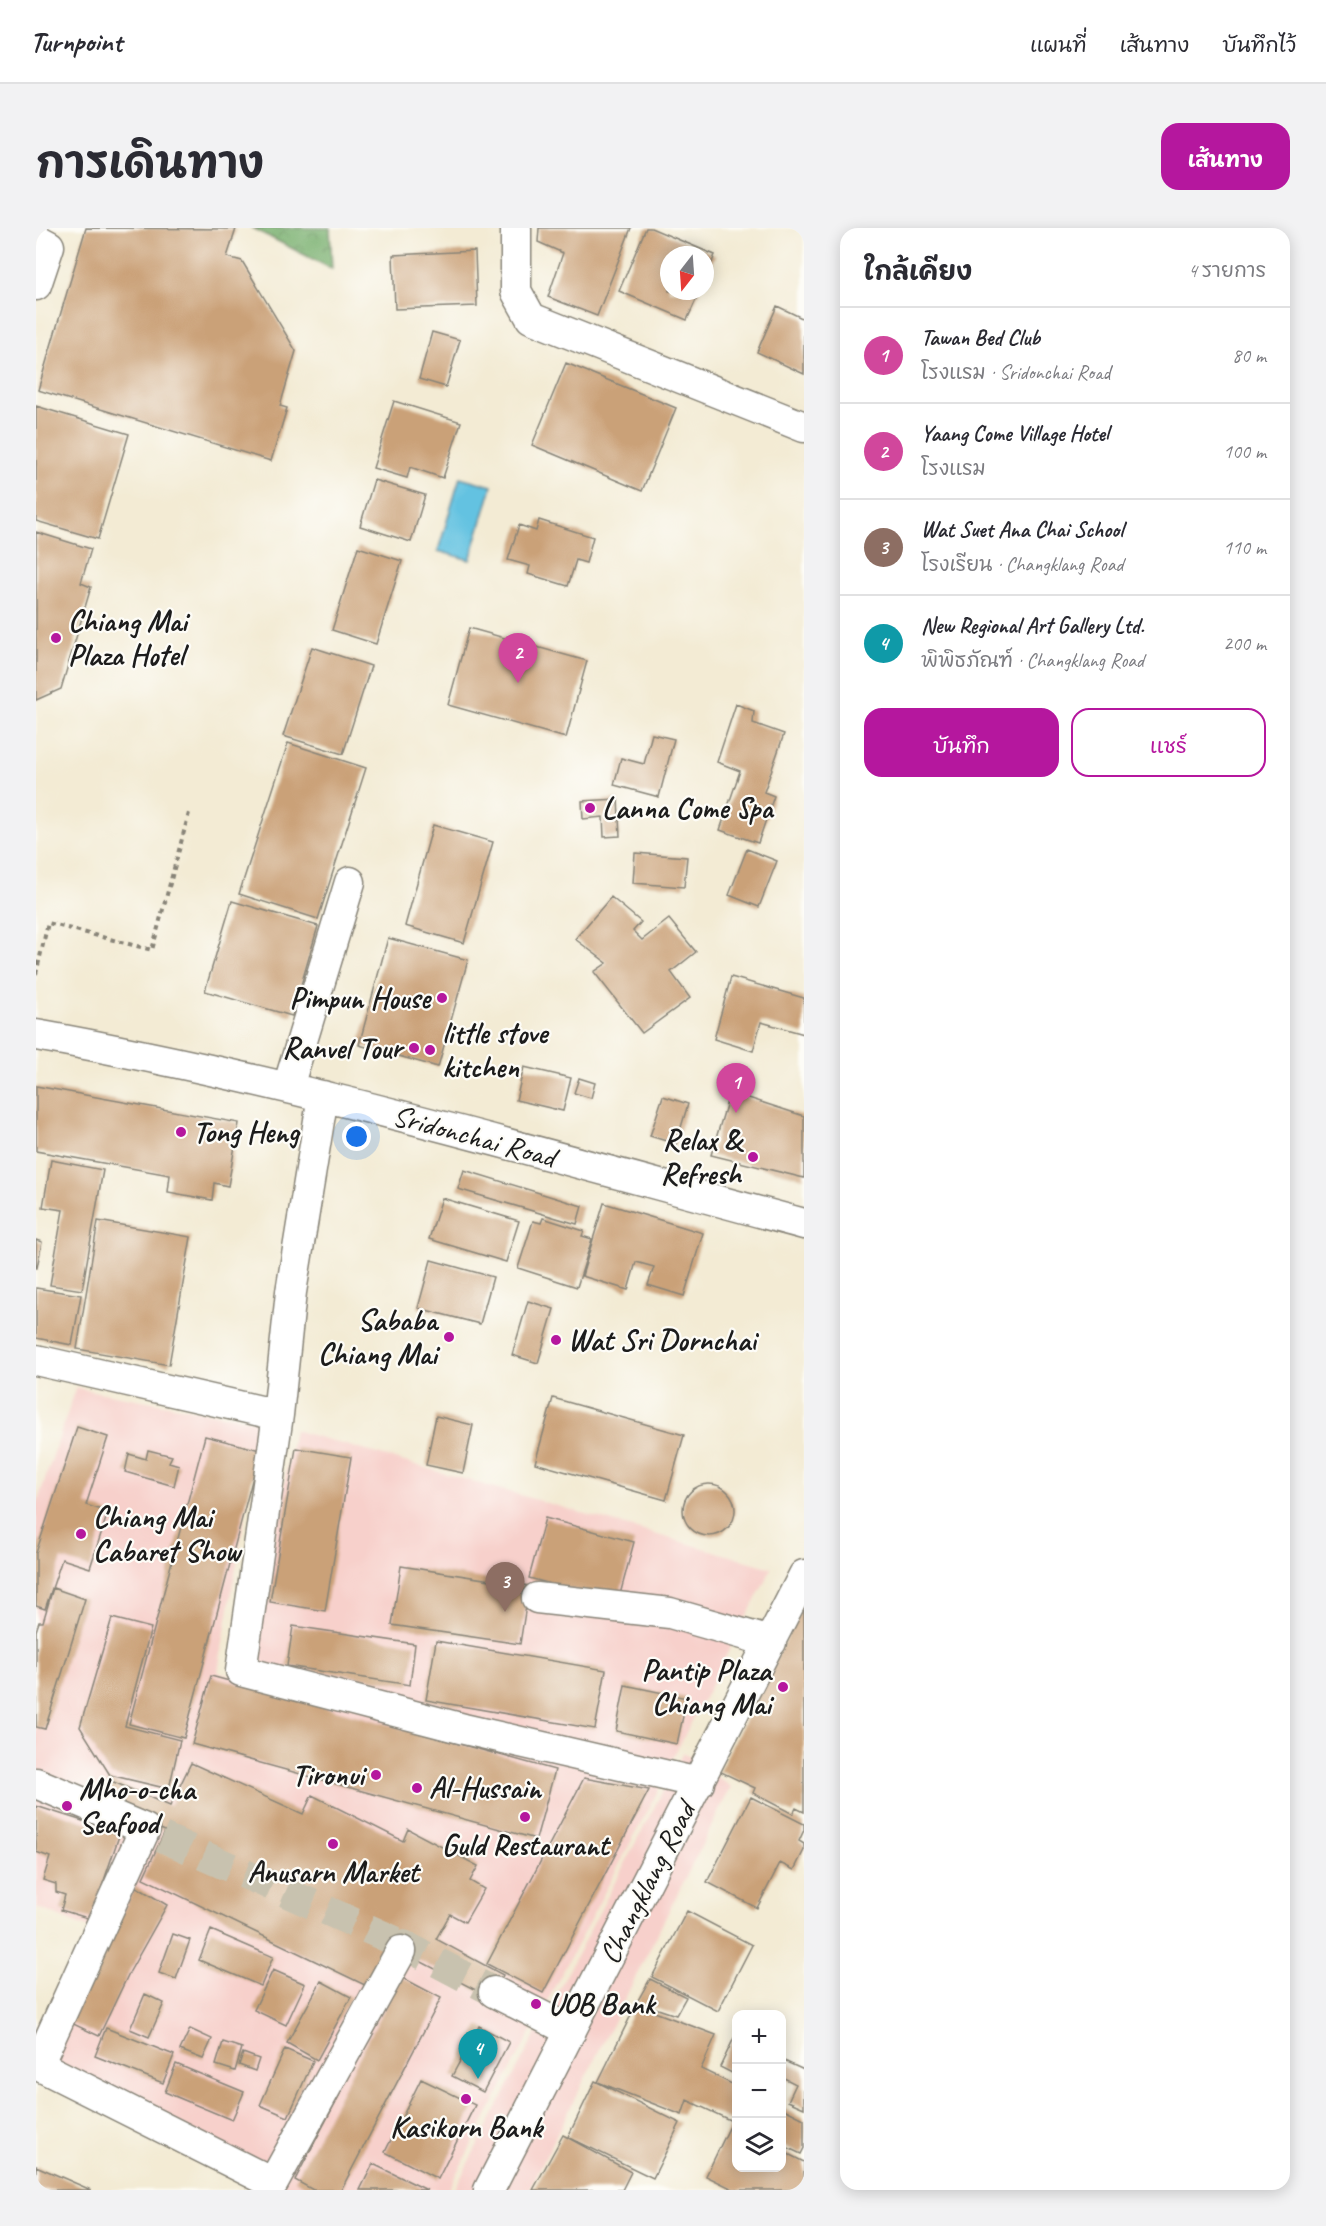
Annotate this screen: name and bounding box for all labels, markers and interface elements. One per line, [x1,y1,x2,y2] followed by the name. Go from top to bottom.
[30,24,122,59] text: Turnpoint
[1030,32,1087,58] text: แผนที่
[1120,32,1189,58] text: เส้นทาง
[1222,32,1296,58] text: บันทึกไว้
[1161,123,1290,190] button: เส้นทาง
[36,137,264,190] text: การเดินทาง
[660,246,714,300] north arrow
[864,255,972,288] text: ใกล้เคียง
[1188,258,1266,283] text: 4 รายการ
[921,324,1040,352] text: Tawan Bed Club
[879,343,888,368] text: 1
[1232,343,1266,368] text: 80 m
[921,360,1110,385] text: โรงแรม · Sridonchai Road
[921,420,1109,448] text: Yaang Come Village Hotel
[879,439,888,464] text: 2
[1223,439,1266,464] text: 100 m
[921,456,986,481] text: โรงแรม
[921,516,1123,544] text: Wat Suet Ana Chai School
[879,535,888,560] text: 3
[1223,535,1266,560] text: 110 m
[921,552,1123,577] text: โรงเรียน · Changklang Road
[68,602,191,674] place label: Chiang Mai Plaza Hotel
[921,612,1144,640] text: New Regional Art Gallery Ltd.
[49,631,63,645] marker: Chiang Mai Plaza Hotel
[879,631,888,656] text: 4
[1223,631,1266,656] text: 200 m
[498,634,538,683] pin: 2
[921,648,1144,673] text: พิพิธภัณฑ์ · Changklang Road
[864,708,1059,777] button: บันทึก
[1071,708,1266,777] button: แชร์
[602,789,775,827] place label: Lanna Come Spa
[583,801,597,815] marker: Lanna Come Spa
[290,979,432,1017] place label: Pimpun House
[435,991,449,1005] marker: Pimpun House
[442,1014,550,1086] place label: little stove kitchen
[282,1029,405,1067] place label: Ranvel Tour
[407,1041,421,1055] marker: Ranvel Tour
[423,1043,437,1057] marker: little stove kitchen
[716,1064,756,1113] pin: 1
[389,1096,563,1177] street label: Sridonchai Road
[193,1113,301,1151] place label: Tong Heng
[660,1121,745,1193] place label: Relax & Refresh
[342,1122,371,1151] your location
[174,1125,188,1139] marker: Tong Heng
[746,1150,760,1164] marker: Relax & Refresh
[318,1301,441,1373] place label: Sababa Chiang Mai
[568,1321,760,1359] place label: Wat Sri Dornchai
[442,1330,456,1344] marker: Sababa Chiang Mai
[549,1333,563,1347] marker: Wat Sri Dornchai
[93,1498,243,1570] place label: Chiang Mai Cabaret Show
[74,1527,88,1541] marker: Chiang Mai Cabaret Show
[486,1562,524,1612] pin: 3
[642,1651,775,1723] place label: Pantip Plaza Chiang Mai
[776,1680,790,1694] marker: Pantip Plaza Chiang Mai
[292,1756,368,1794] place label: Tironui
[369,1768,383,1782] marker: Tironui
[429,1769,543,1807] place label: Al-Hussain
[79,1770,197,1842] place label: Mho-o-cha Seafood
[410,1781,424,1795] marker: Al-Hussain
[590,1792,706,1970] street label: Changklang Road
[60,1799,74,1813] marker: Mho-o-cha Seafood
[518,1810,532,1824] marker: Guld Restaurant
[442,1826,611,1864] place label: Guld Restaurant
[326,1837,340,1851] marker: Anusarn Market
[248,1853,421,1891] place label: Anusarn Market
[548,1985,657,2023] place label: UOB Bank
[529,1997,543,2011] marker: UOB Bank
[732,2010,786,2172] map controls
[732,2010,786,2064] button: +
[458,2030,498,2079] pin: 4
[732,2064,786,2118] button: −
[459,2092,473,2106] marker: Kasikorn Bank
[390,2108,545,2146] place label: Kasikorn Bank
[732,2118,786,2172] button: layers

